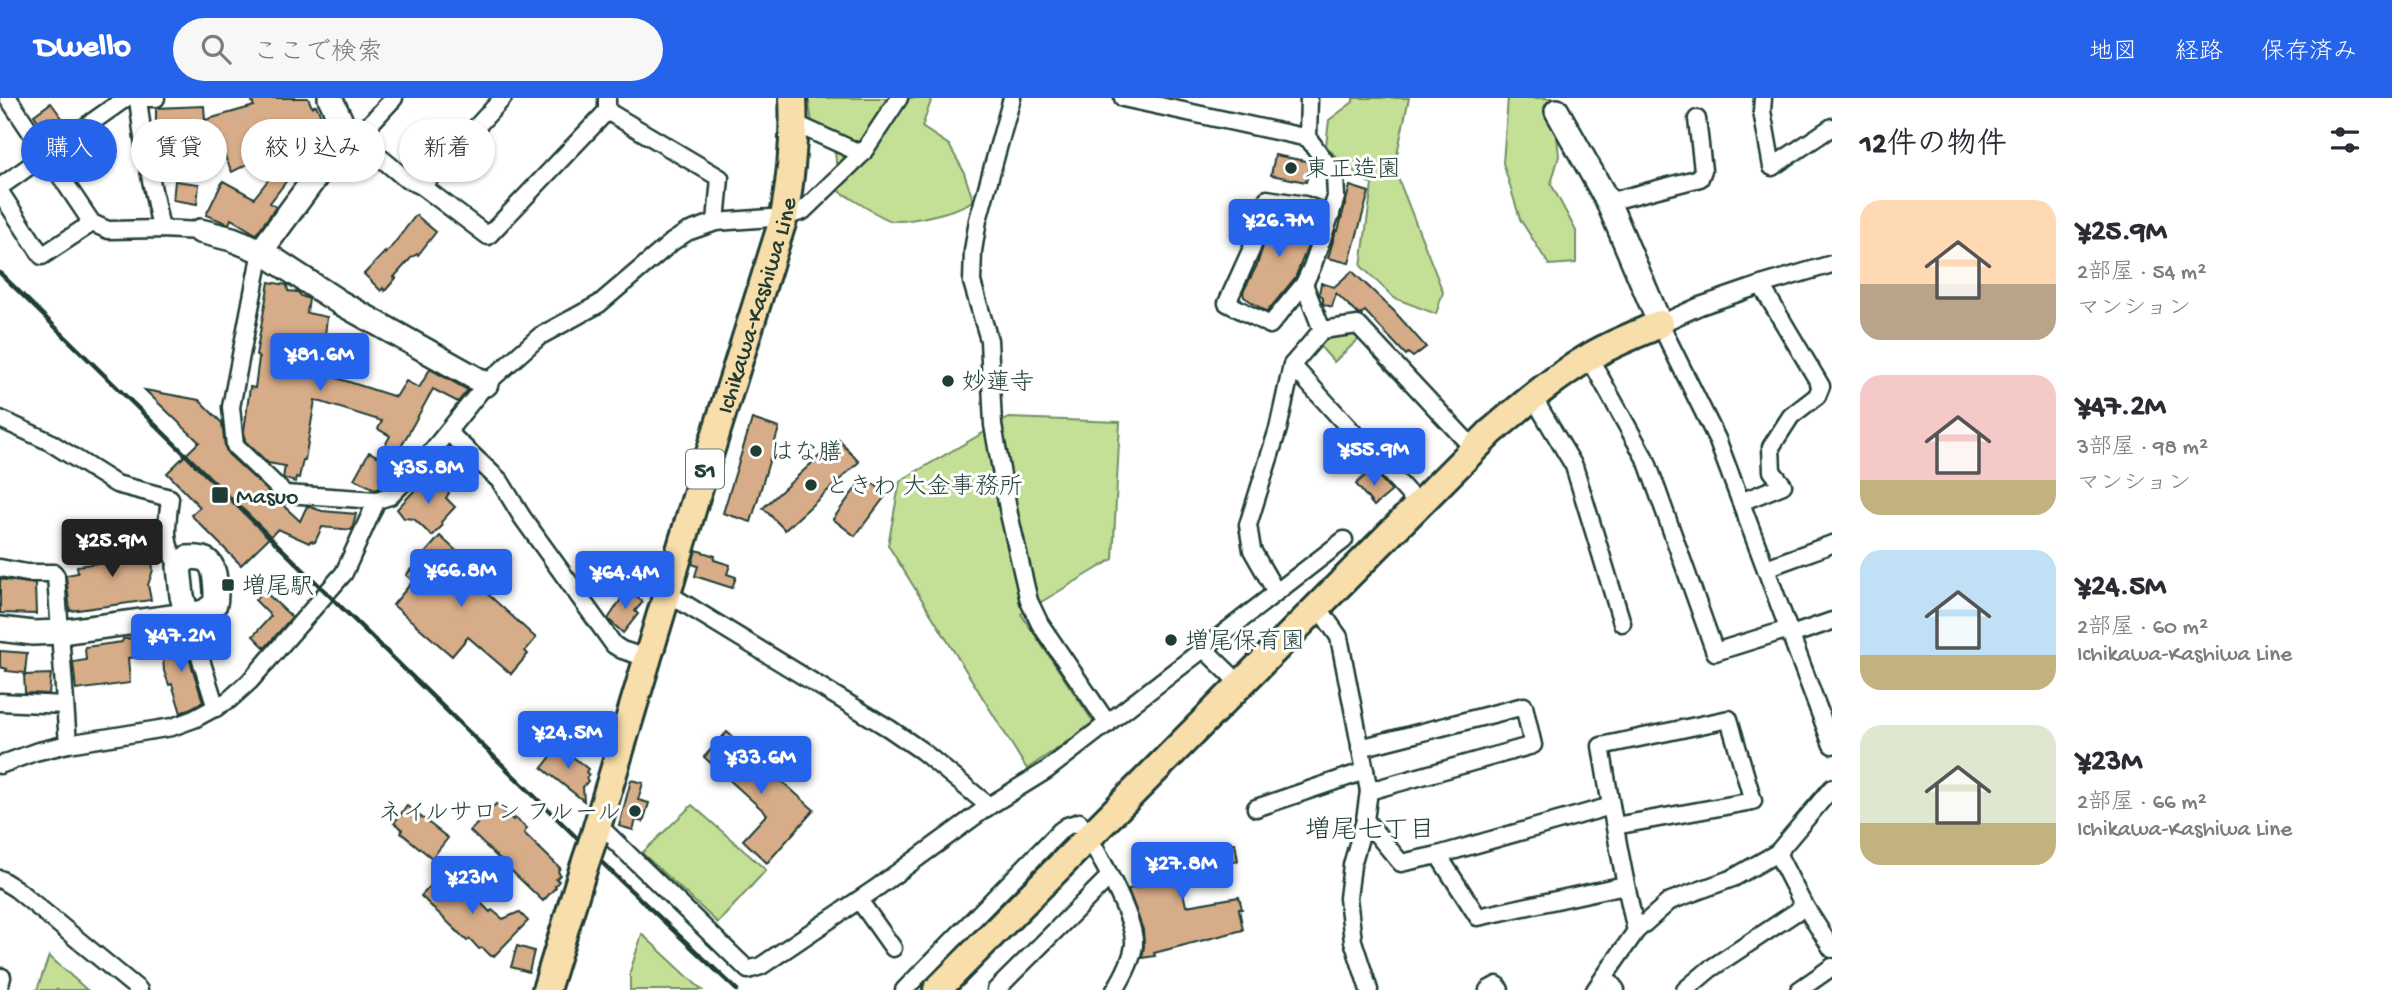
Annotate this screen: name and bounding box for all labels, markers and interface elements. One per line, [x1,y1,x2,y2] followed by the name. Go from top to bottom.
[173,18,663,81] search box
[35,30,131,68] text: Dwello
[197,30,235,68] icon: search
[253,39,383,70] text: ここで検索
[2089,39,2137,68] text: 地図
[2175,39,2223,68] text: 経路
[2261,39,2357,68] text: 保存済み
[21,119,117,182] chip: 購入
[131,119,227,182] chip: 賃貸
[241,119,385,182] chip: 絞り込み
[399,119,495,182] chip: 新着
[2326,121,2364,159] icon: filters
[1860,129,2007,164] text: 12件の物件
[1305,156,1401,186] place label: 東正造園
[1283,160,1299,176] marker: 東正造園
[712,195,805,418] street label: Ichikawa-Kashiwa Line
[1222,200,1336,259] pin: ¥26.7M
[1245,208,1313,235] text: ¥26.7M
[2077,216,2167,251] text: ¥25.9M
[1916,228,2000,312] icon: home
[2077,260,2206,287] text: 2部屋 · 54 m²
[2077,296,2191,323] text: マンション
[263,334,377,393] pin: ¥81.6M
[286,342,354,369] text: ¥81.6M
[962,369,1034,399] place label: 妙蓮寺
[940,373,956,389] marker: 妙蓮寺
[2077,391,2166,426] text: ¥47.2M
[1916,403,2000,487] icon: home
[1317,428,1431,488] pin: ¥55.9M
[2077,435,2208,462] text: 3部屋 · 98 m²
[1339,437,1409,464] text: ¥55.9M
[770,439,842,469] place label: はな膳
[748,443,764,459] marker: はな膳
[371,446,485,506] pin: ¥35.8M
[686,450,724,488] road number: 51
[393,455,463,482] text: ¥35.8M
[2077,471,2191,498] text: マンション
[825,473,1023,503] place label: ときわ 大金事務所
[803,477,819,493] marker: ときわ 大金事務所
[236,484,299,513] place label: Masuo
[210,485,230,505] marker: Masuo
[55,519,169,579] pin: ¥25.9M
[78,528,146,555] text: ¥25.9M
[404,550,518,609] pin: ¥66.8M
[568,552,682,611] pin: ¥64.4M
[426,558,496,585] text: ¥66.8M
[591,560,659,587] text: ¥64.4M
[2077,571,2166,606] text: ¥24.5M
[242,573,314,603] place label: 増尾駅
[220,577,236,593] marker: 増尾駅
[1916,578,2000,662] icon: home
[124,614,238,674] pin: ¥47.2M
[2077,615,2208,642] text: 2部屋 · 60 m²
[147,623,215,650] text: ¥47.2M
[1185,628,1305,658] place label: 増尾保育園
[1163,632,1179,648] marker: 増尾保育園
[2077,642,2292,669] text: Ichikawa-Kashiwa Line
[511,712,625,771] pin: ¥24.5M
[534,720,602,747] text: ¥24.5M
[704,736,818,796] pin: ¥33.6M
[726,745,796,772] text: ¥33.6M
[2077,746,2142,781] text: ¥23M
[1916,753,2000,837] icon: home
[2077,790,2207,817] text: 2部屋 · 66 m²
[378,800,621,829] place label: ネイルサロン フルール
[627,803,643,819] marker: ネイルサロン フルール
[1305,816,1435,848] district label: 増尾七丁目
[2077,817,2292,844] text: Ichikawa-Kashiwa Line
[1125,842,1239,902] pin: ¥27.8M
[1147,851,1217,878] text: ¥27.8M
[431,856,513,916] pin: ¥23M
[447,865,497,892] text: ¥23M

